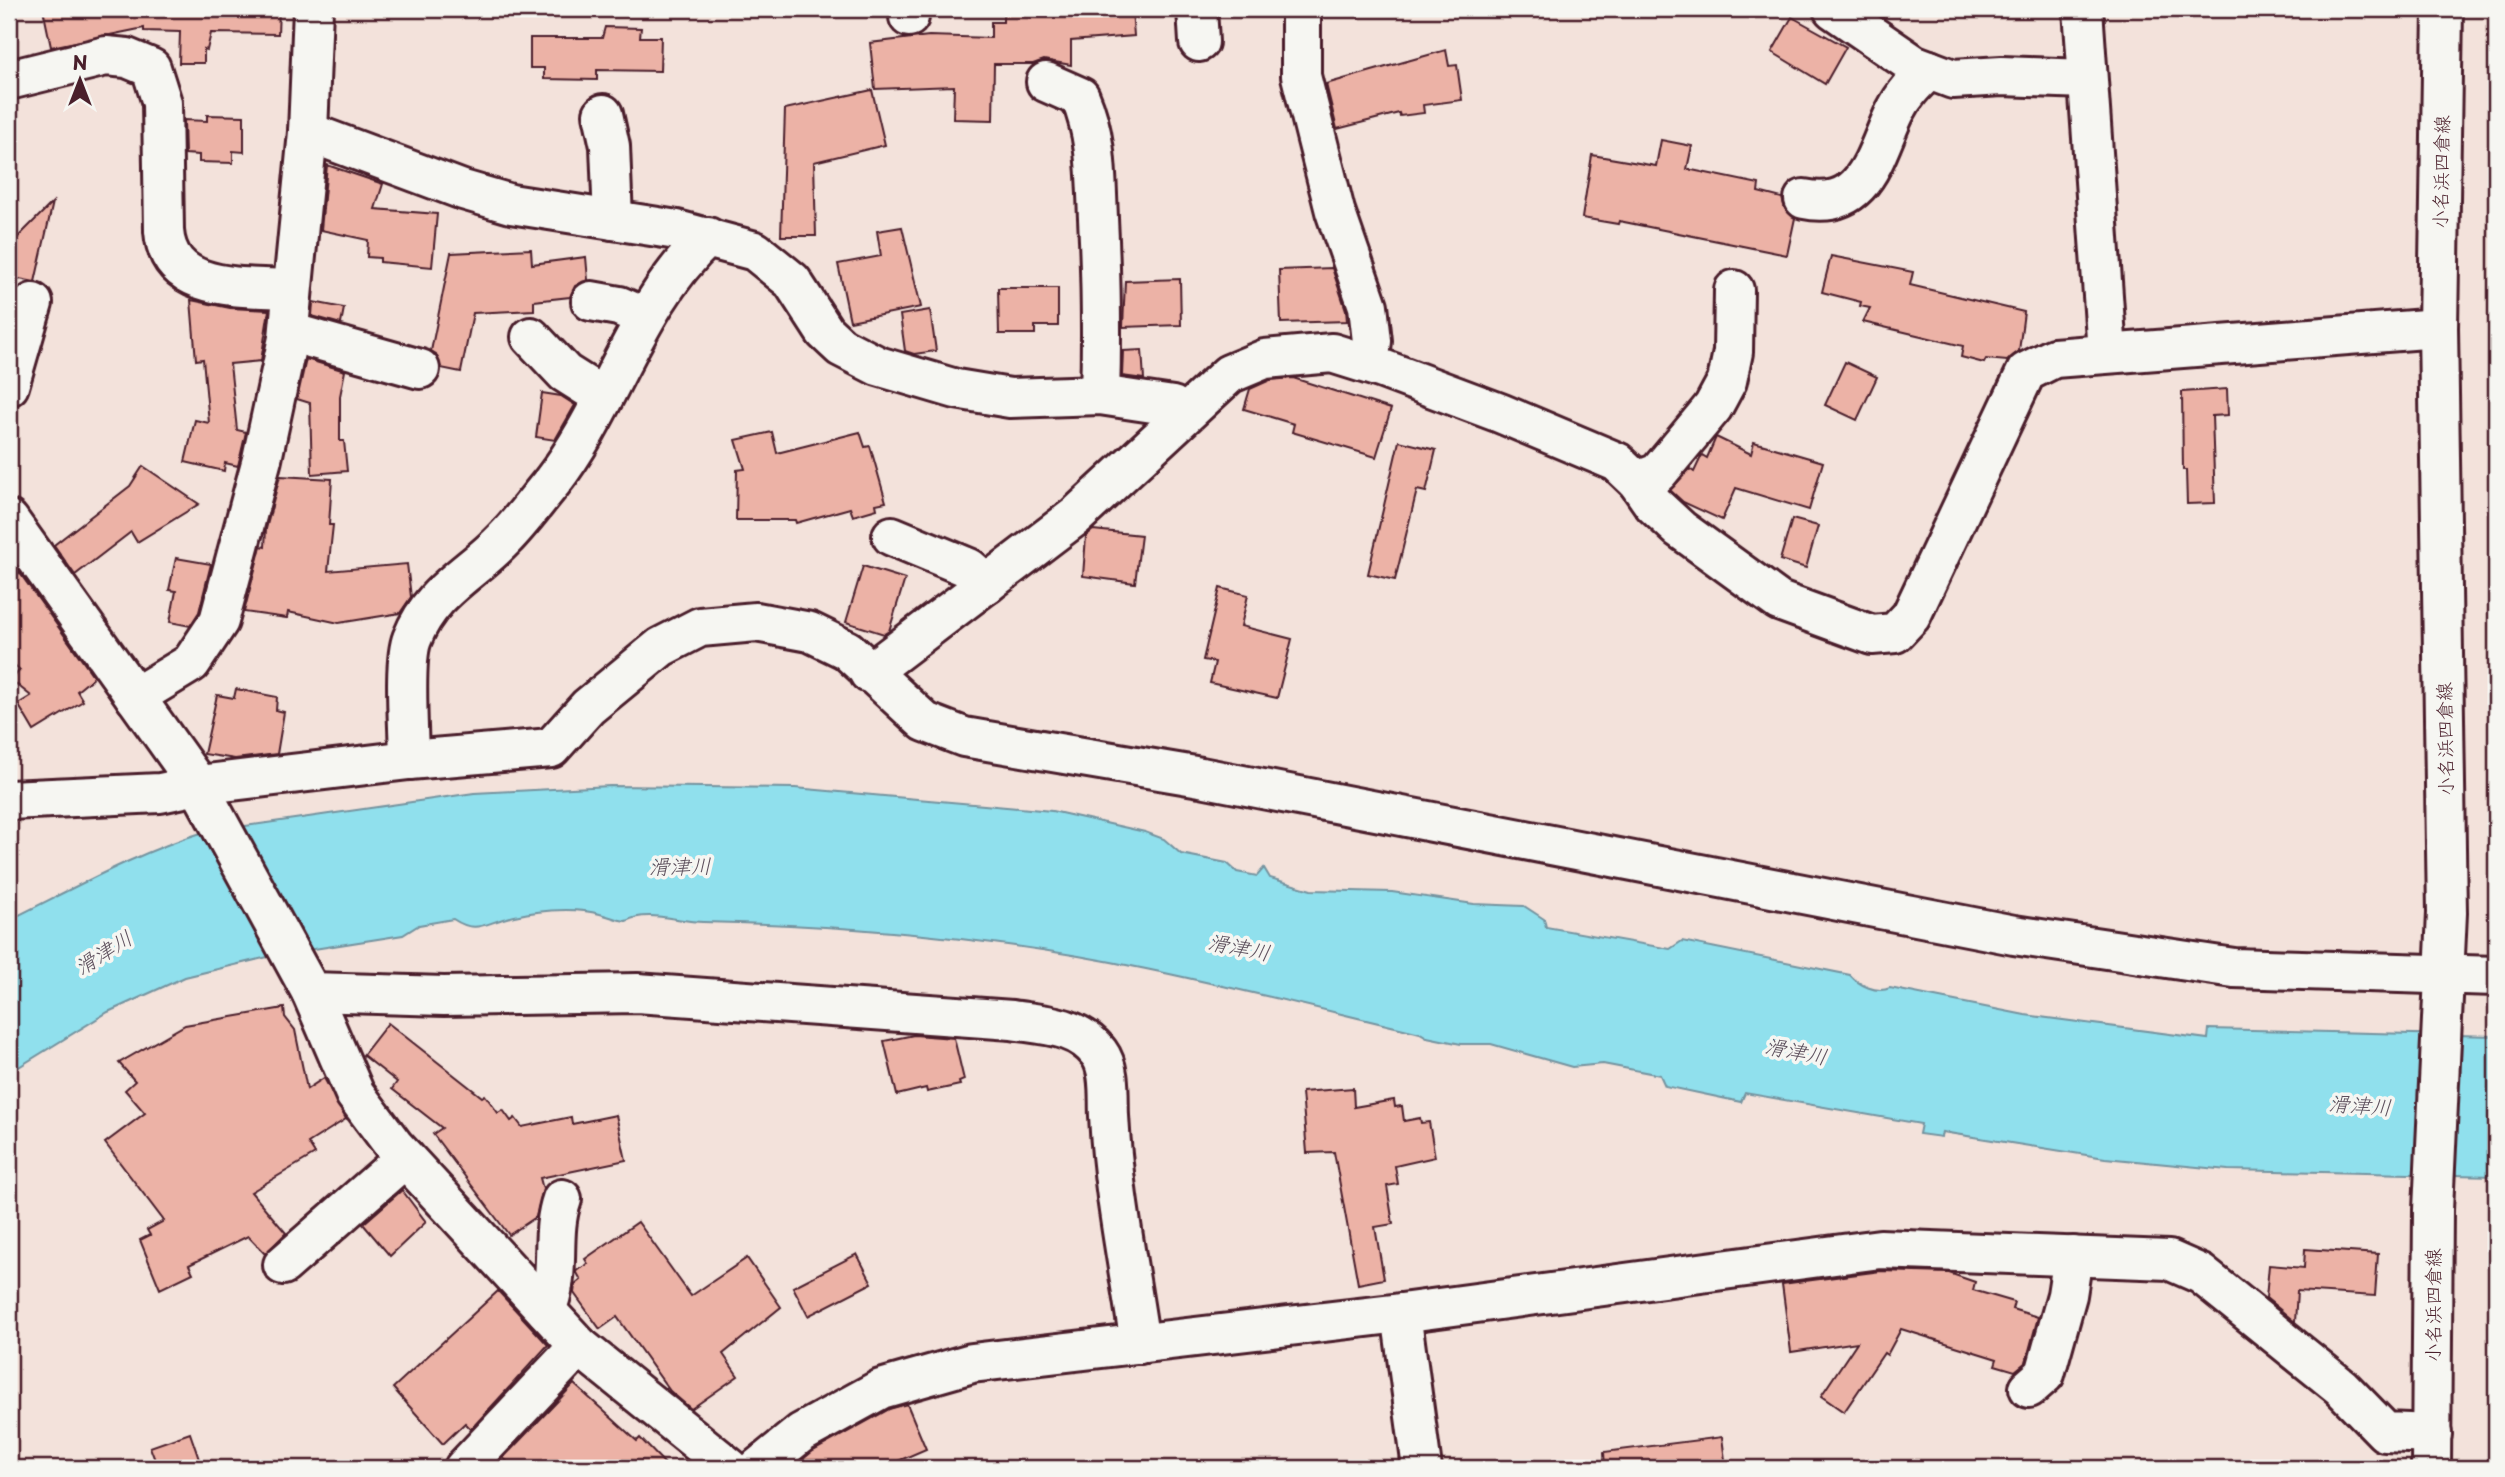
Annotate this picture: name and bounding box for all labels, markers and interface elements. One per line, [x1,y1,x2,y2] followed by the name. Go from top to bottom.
[46,46,116,116] north arrow
[72,48,88,76] text: N
[2425,115,2455,229] street label: 小名浜四倉線
[2429,682,2459,796] street label: 小名浜四倉線
[648,848,712,882] water label: 滑津川
[68,921,138,982] water label: 滑津川
[1205,924,1273,968] water label: 滑津川
[1762,1028,1830,1072] water label: 滑津川
[2328,1086,2393,1122] water label: 滑津川
[2418,1248,2446,1362] street label: 小名浜四倉線

